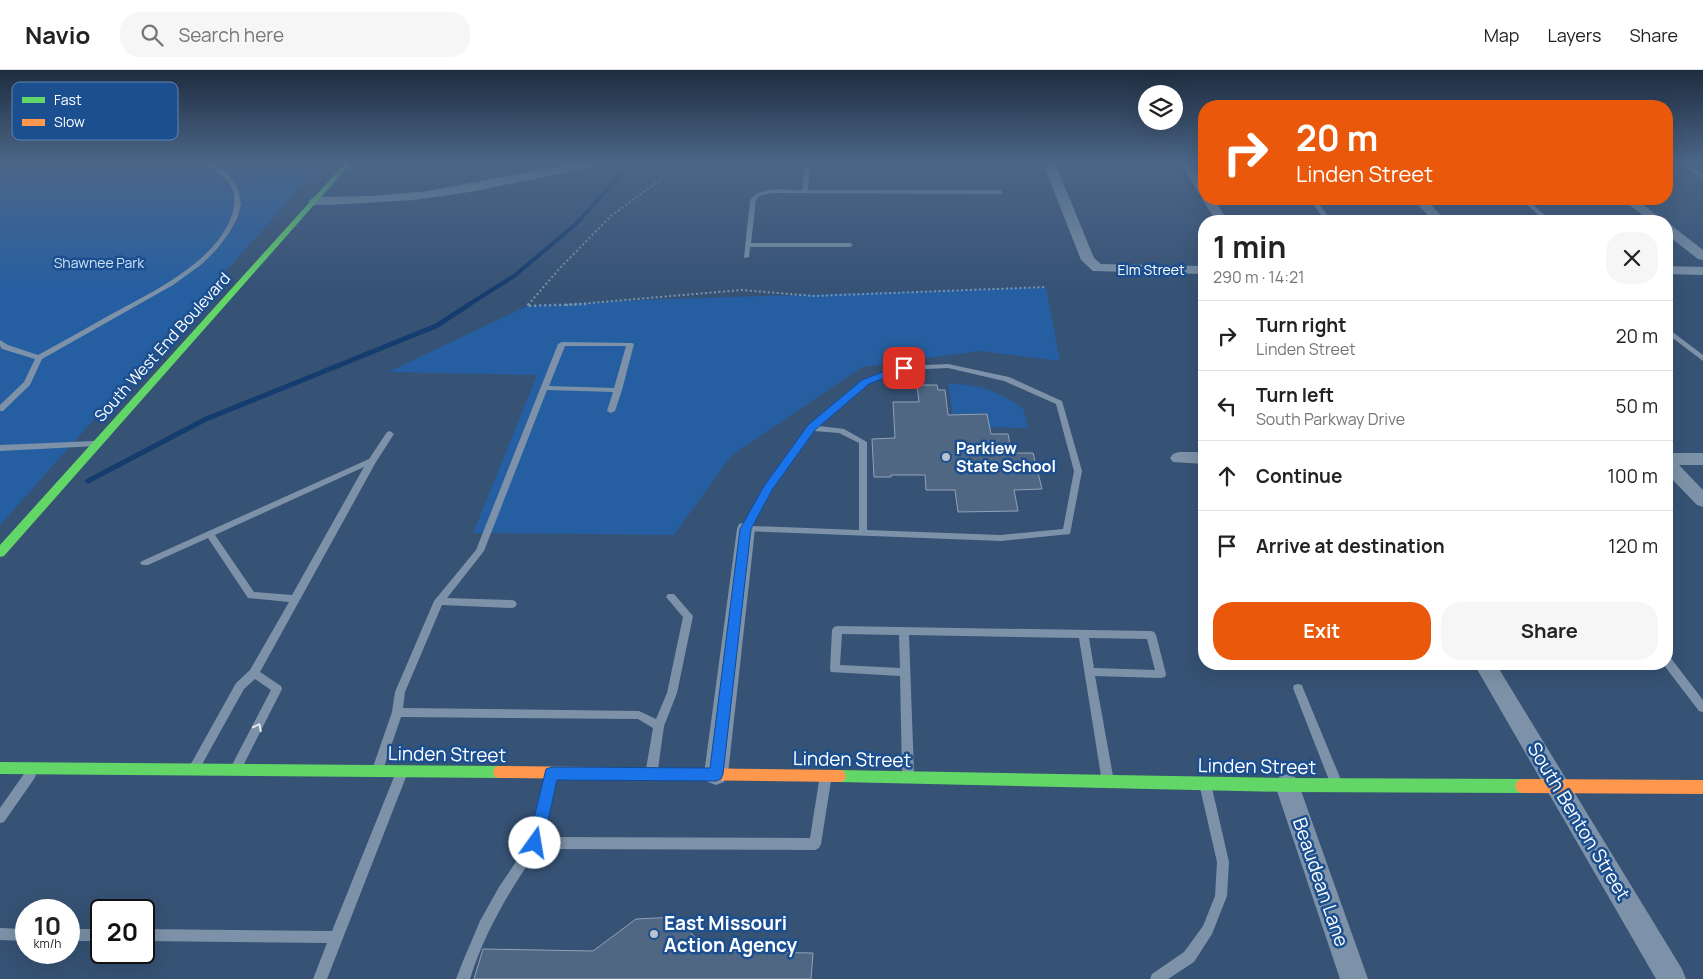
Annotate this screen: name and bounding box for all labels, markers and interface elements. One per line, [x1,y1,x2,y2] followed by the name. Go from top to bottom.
[120,12,470,57] search box
[25,18,90,51] text: Navio
[138,21,166,49] icon: search
[178,22,284,48] text: Search here
[1484,23,1519,47] text: Map
[1547,23,1601,47] text: Layers
[1629,23,1678,47] text: Share
[12,82,178,140] legend
[1138,85,1183,130] map controls
[1138,85,1183,130] button: layers
[54,90,82,109] text: Fast
[54,112,85,131] text: Slow
[1296,114,1378,162] text: 20 m
[1213,120,1278,185] icon: right
[1296,159,1433,189] text: Linden Street
[1213,226,1286,267] text: 1 min
[1606,232,1658,284] button: close
[54,253,145,272] park label: Shawnee Park
[1117,260,1185,279] street label: Elm Street
[1213,266,1304,288] text: 290 m · 14:21
[89,268,235,426] street label: South West End Boulevard
[1256,312,1346,338] text: Turn right
[1213,322,1241,350] icon: right
[1616,323,1658,349] text: 20 m
[1256,338,1356,360] text: Linden Street
[883,347,925,389] pin
[890,354,918,382] icon: arrive
[1256,382,1334,408] text: Turn left
[1213,392,1241,420] icon: left
[1616,393,1658,419] text: 50 m
[1256,408,1405,430] text: South Parkway Drive
[956,437,1056,477] place label: Parkiew State School
[940,451,952,463] marker: Parkiew State School
[1213,462,1241,490] icon: ahead
[1256,463,1342,489] text: Continue
[1607,463,1658,489] text: 100 m
[1213,532,1241,560] icon: arrive
[1256,533,1445,559] text: Arrive at destination
[1608,533,1658,559] text: 120 m
[1213,602,1431,660] button: Exit
[1441,602,1658,660] button: Share
[252,723,262,732] one-way arrow
[1521,737,1637,905] street label: South Benton Street
[388,740,506,768] street label: Linden Street
[793,745,911,773] street label: Linden Street
[1198,752,1316,780] street label: Linden Street
[1287,814,1355,950] street label: Beaudean Lane
[508,816,560,868] position arrow
[90,899,155,964] speed limit sign: 20
[34,908,61,943] text: 10
[664,910,798,958] place label: East Missouri Action Agency
[648,928,660,940] marker: East Missouri Action Agency
[34,935,61,952] text: km/h

